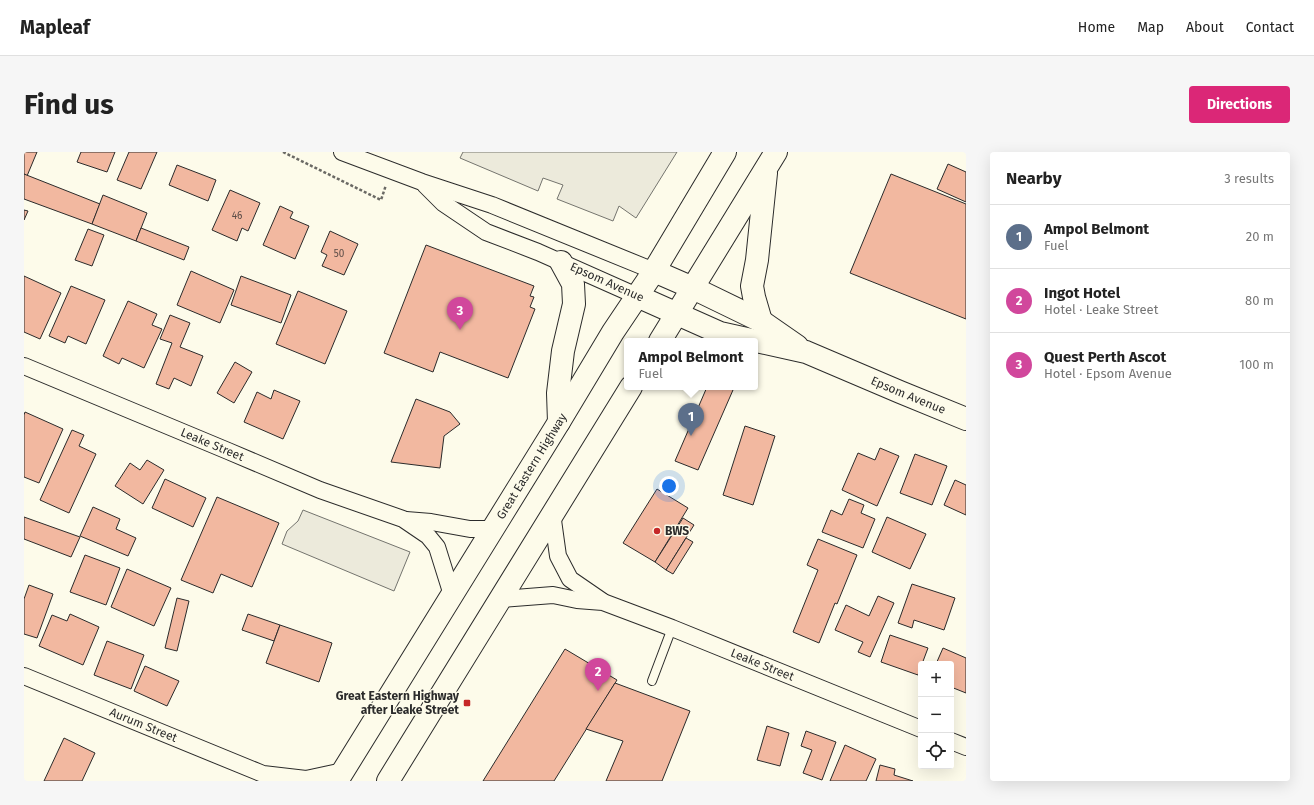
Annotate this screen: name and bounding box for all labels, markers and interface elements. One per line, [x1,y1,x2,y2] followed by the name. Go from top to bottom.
[20,16,90,39] text: Mapleaf
[1078,19,1115,36] text: Home
[1137,19,1164,36] text: Map
[1186,19,1224,36] text: About
[1246,19,1294,36] text: Contact
[1189,86,1290,123] button: Directions
[24,88,114,121] text: Find us
[1006,168,1061,189] text: Nearby
[1224,171,1274,186] text: 3 results
[232,210,242,222] house number: 46
[1044,220,1149,238] text: Ampol Belmont
[1016,229,1022,244] text: 1
[1246,229,1274,244] text: 20 m
[1044,238,1068,253] text: Fuel
[334,248,345,260] house number: 50
[568,259,646,305] street label: Epsom Avenue
[1044,284,1120,302] text: Ingot Hotel
[1016,293,1022,308] text: 2
[1245,293,1274,308] text: 80 m
[447,297,473,330] pin: 3
[1044,302,1158,317] text: Hotel · Leake Street
[624,338,758,390] popup
[638,348,744,366] text: Ampol Belmont
[1044,348,1166,366] text: Quest Perth Ascot
[1016,357,1022,372] text: 3
[1239,357,1274,372] text: 100 m
[638,366,663,381] text: Fuel
[1044,366,1172,381] text: Hotel · Epsom Avenue
[869,373,948,417] street label: Epsom Avenue
[678,403,704,436] pin: 1
[494,411,570,522] street label: Great Eastern Highway
[179,425,247,464] street label: Leake Street
[659,476,679,496] your location
[665,524,689,538] place label: BWS
[652,526,662,536] marker: BWS
[729,646,797,684] street label: Leake Street
[585,658,611,691] pin: 2
[918,661,954,769] map controls
[918,661,954,697] button: +
[336,689,460,717] place label: Great Eastern Highway after Leake Street
[918,697,954,733] button: −
[462,698,472,708] marker: Great Eastern Highway after Leake Street
[108,705,180,745] street label: Aurum Street
[918,733,954,769] button: locate

